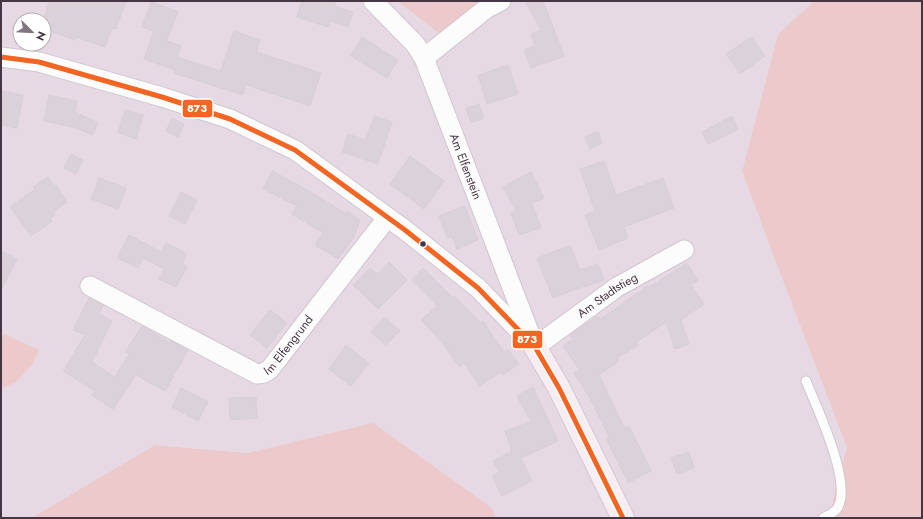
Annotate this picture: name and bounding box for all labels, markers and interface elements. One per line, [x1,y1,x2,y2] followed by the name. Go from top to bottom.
[12,12,52,52] north arrow
[32,29,50,43] text: N
[182,99,213,118] line badge: 873
[187,100,207,116] text: 873
[445,131,486,202] street label: Am Elfenstein
[418,239,428,249] unlabelled marker
[573,268,641,322] street label: Am Stadtstieg
[260,311,317,380] street label: Im Elfengrund
[512,330,543,349] line badge: 873
[517,331,537,347] text: 873

